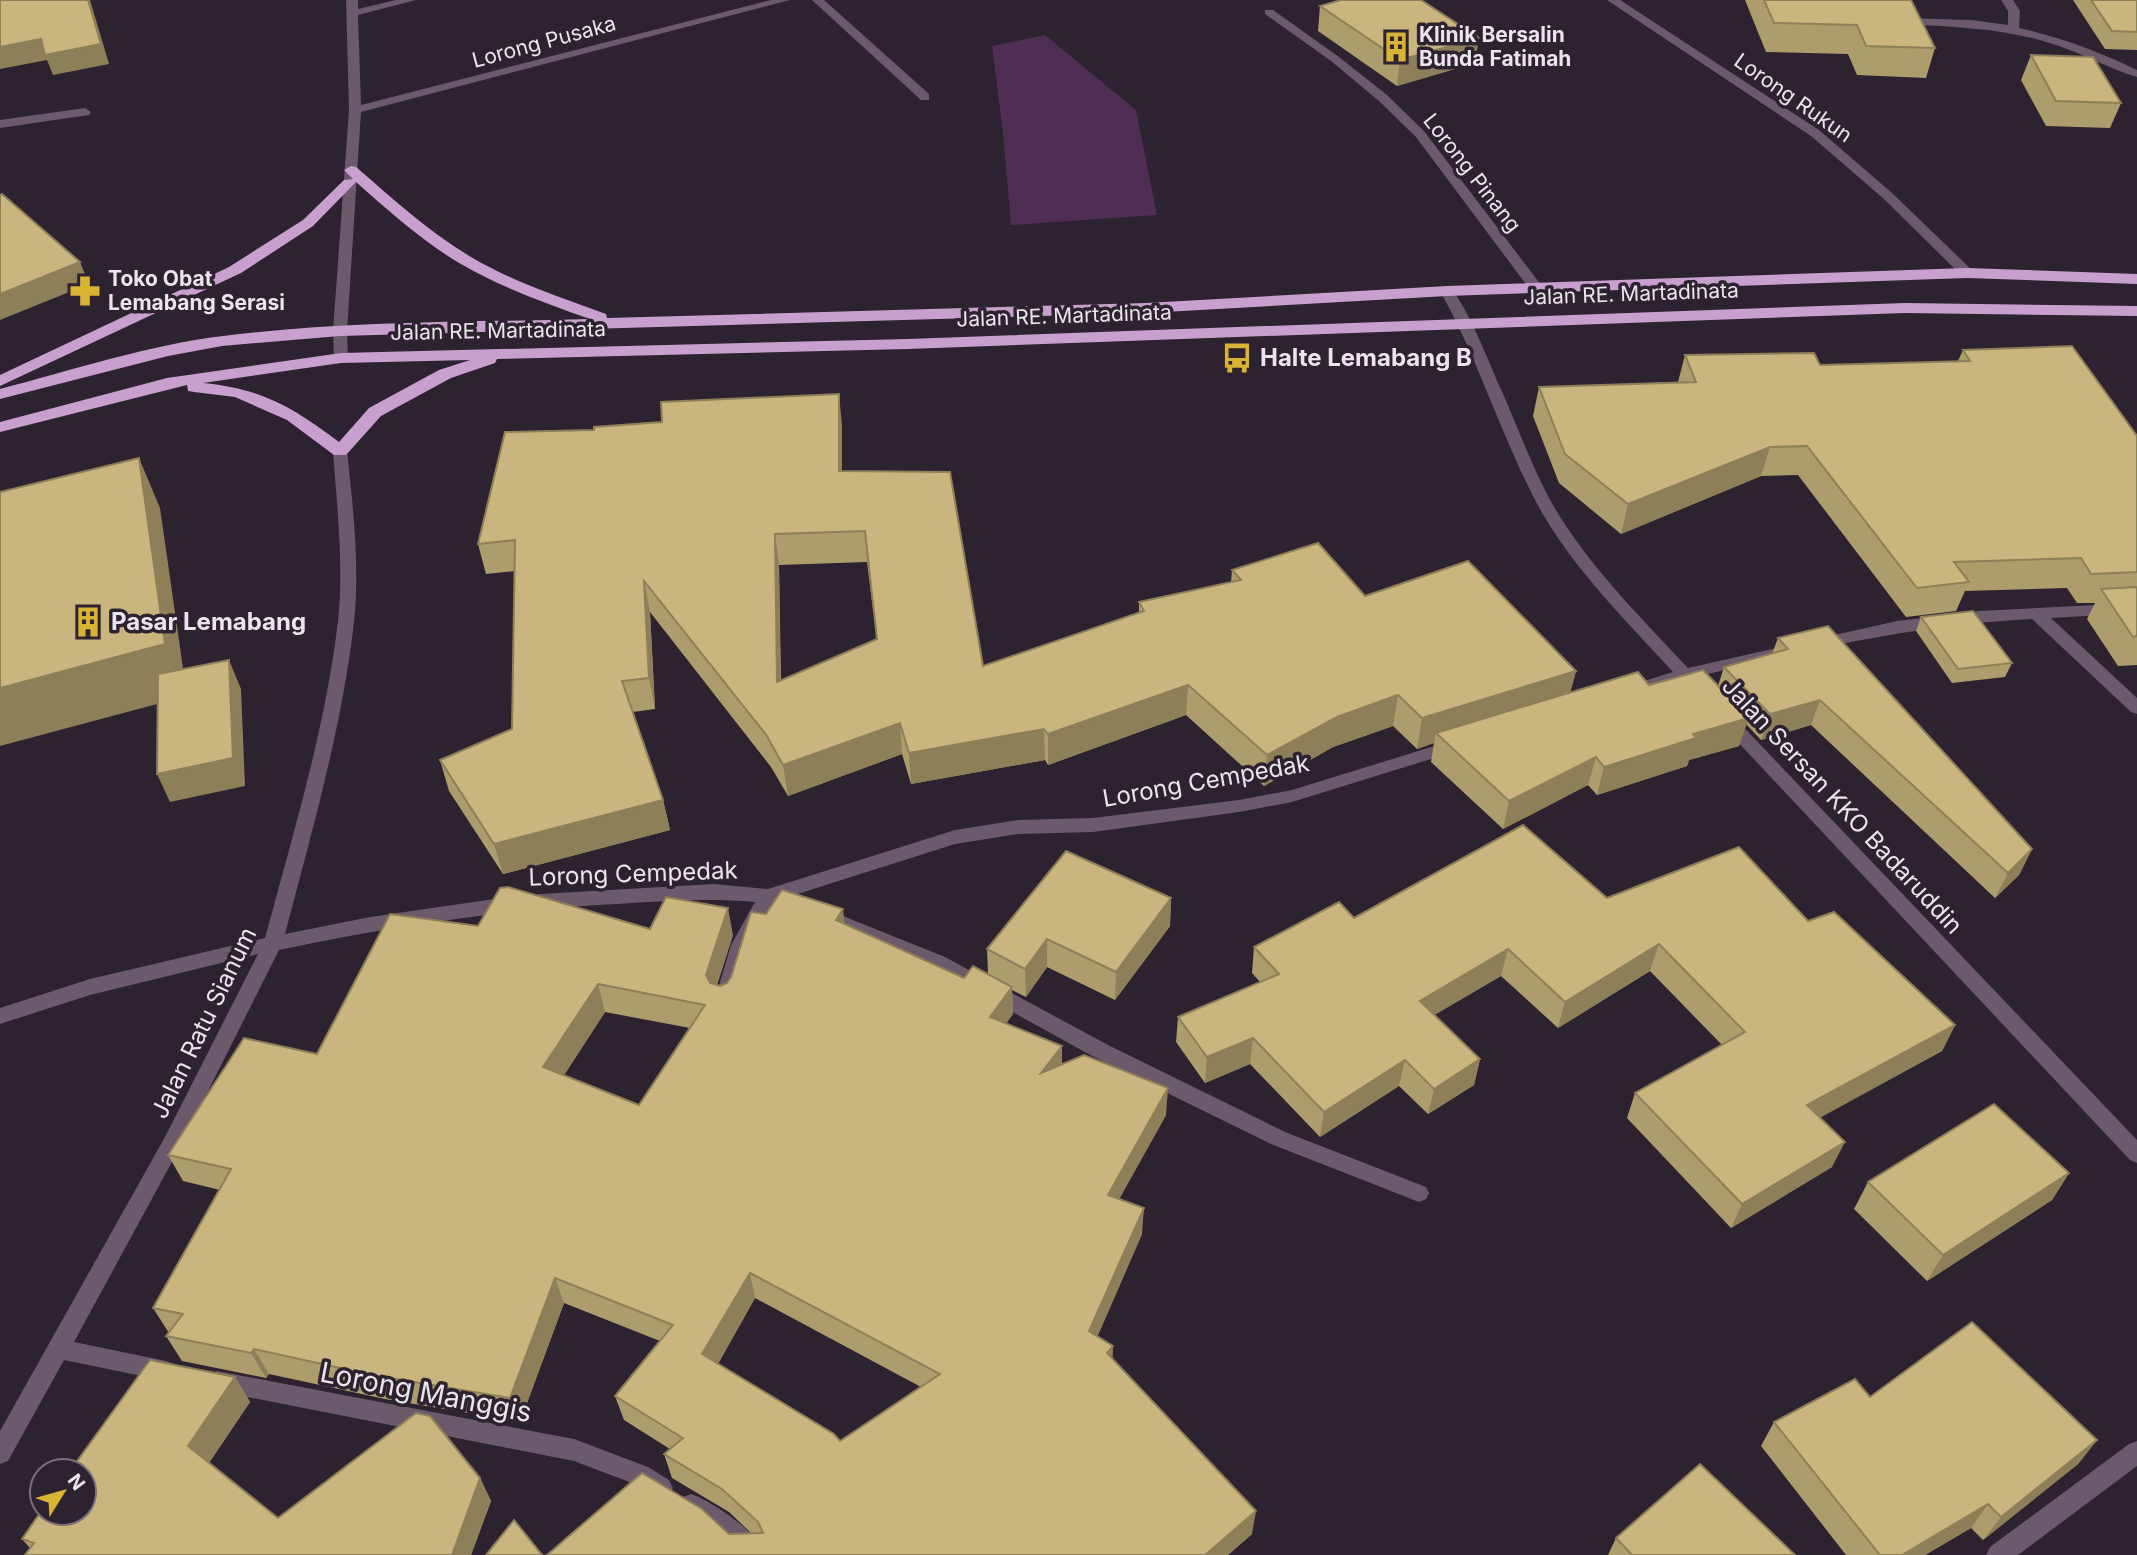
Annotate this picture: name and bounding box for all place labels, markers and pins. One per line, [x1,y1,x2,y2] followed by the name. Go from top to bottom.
[1419,22,1571,71] place label: Klinik Bersalin Bunda Fatimah
[1379,30,1413,64] building icon: Klinik Bersalin Bunda Fatimah
[108,266,285,315] place label: Toko Obat Lemabang Serasi
[68,274,102,308] pharmacy icon: Toko Obat Lemabang Serasi
[1220,341,1254,375] bus stop icon: Halte Lemabang B
[1260,343,1472,372] place label: Halte Lemabang B
[71,605,105,639] building icon: Pasar Lemabang
[111,607,306,636] place label: Pasar Lemabang

